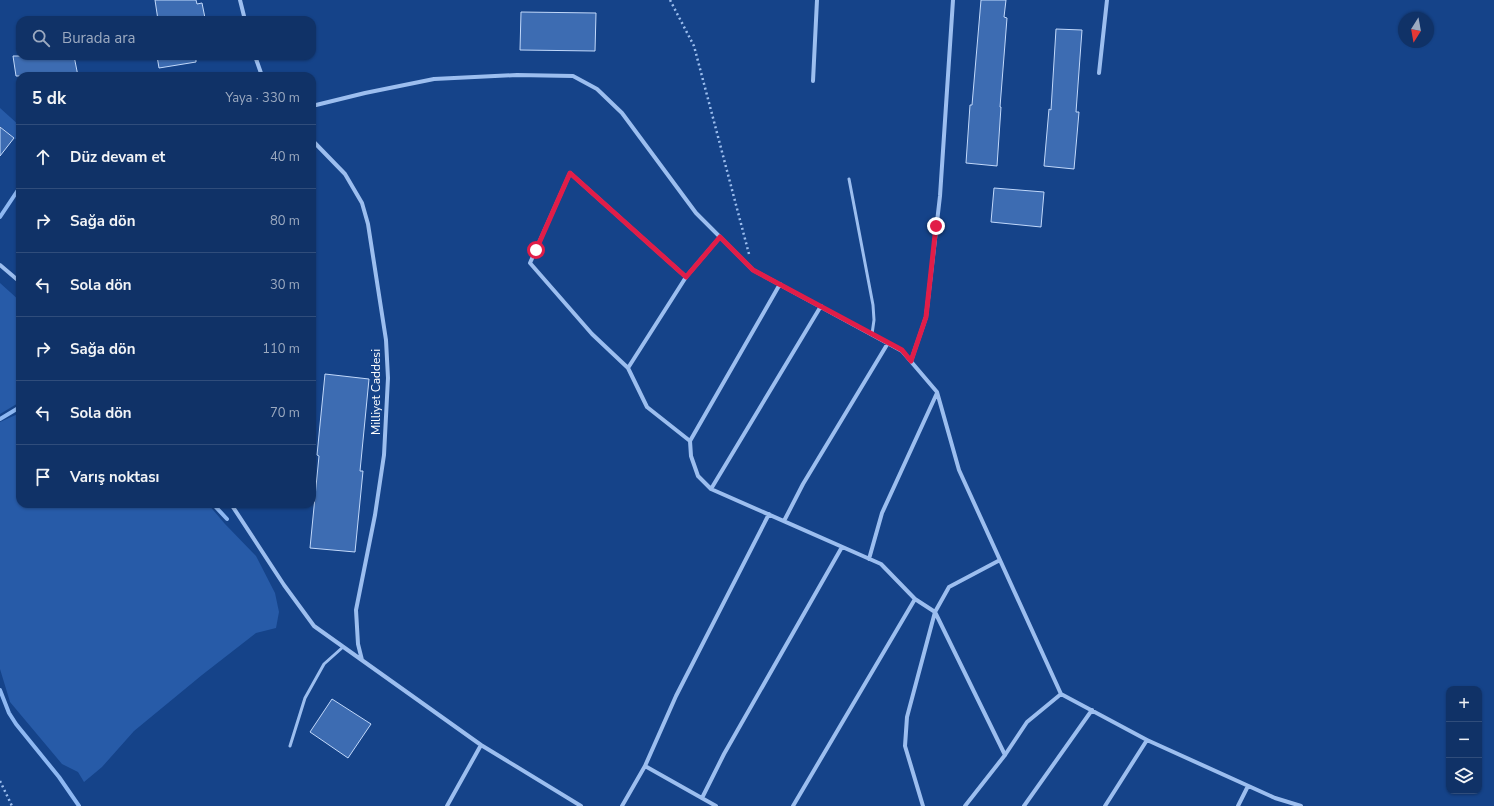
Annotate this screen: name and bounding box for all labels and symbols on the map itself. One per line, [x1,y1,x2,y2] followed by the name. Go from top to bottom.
[1398,12,1434,48] north arrow
[927,217,945,235] route end
[527,241,545,259] route start
[368,349,384,435] street label: Milliyet Caddesi

